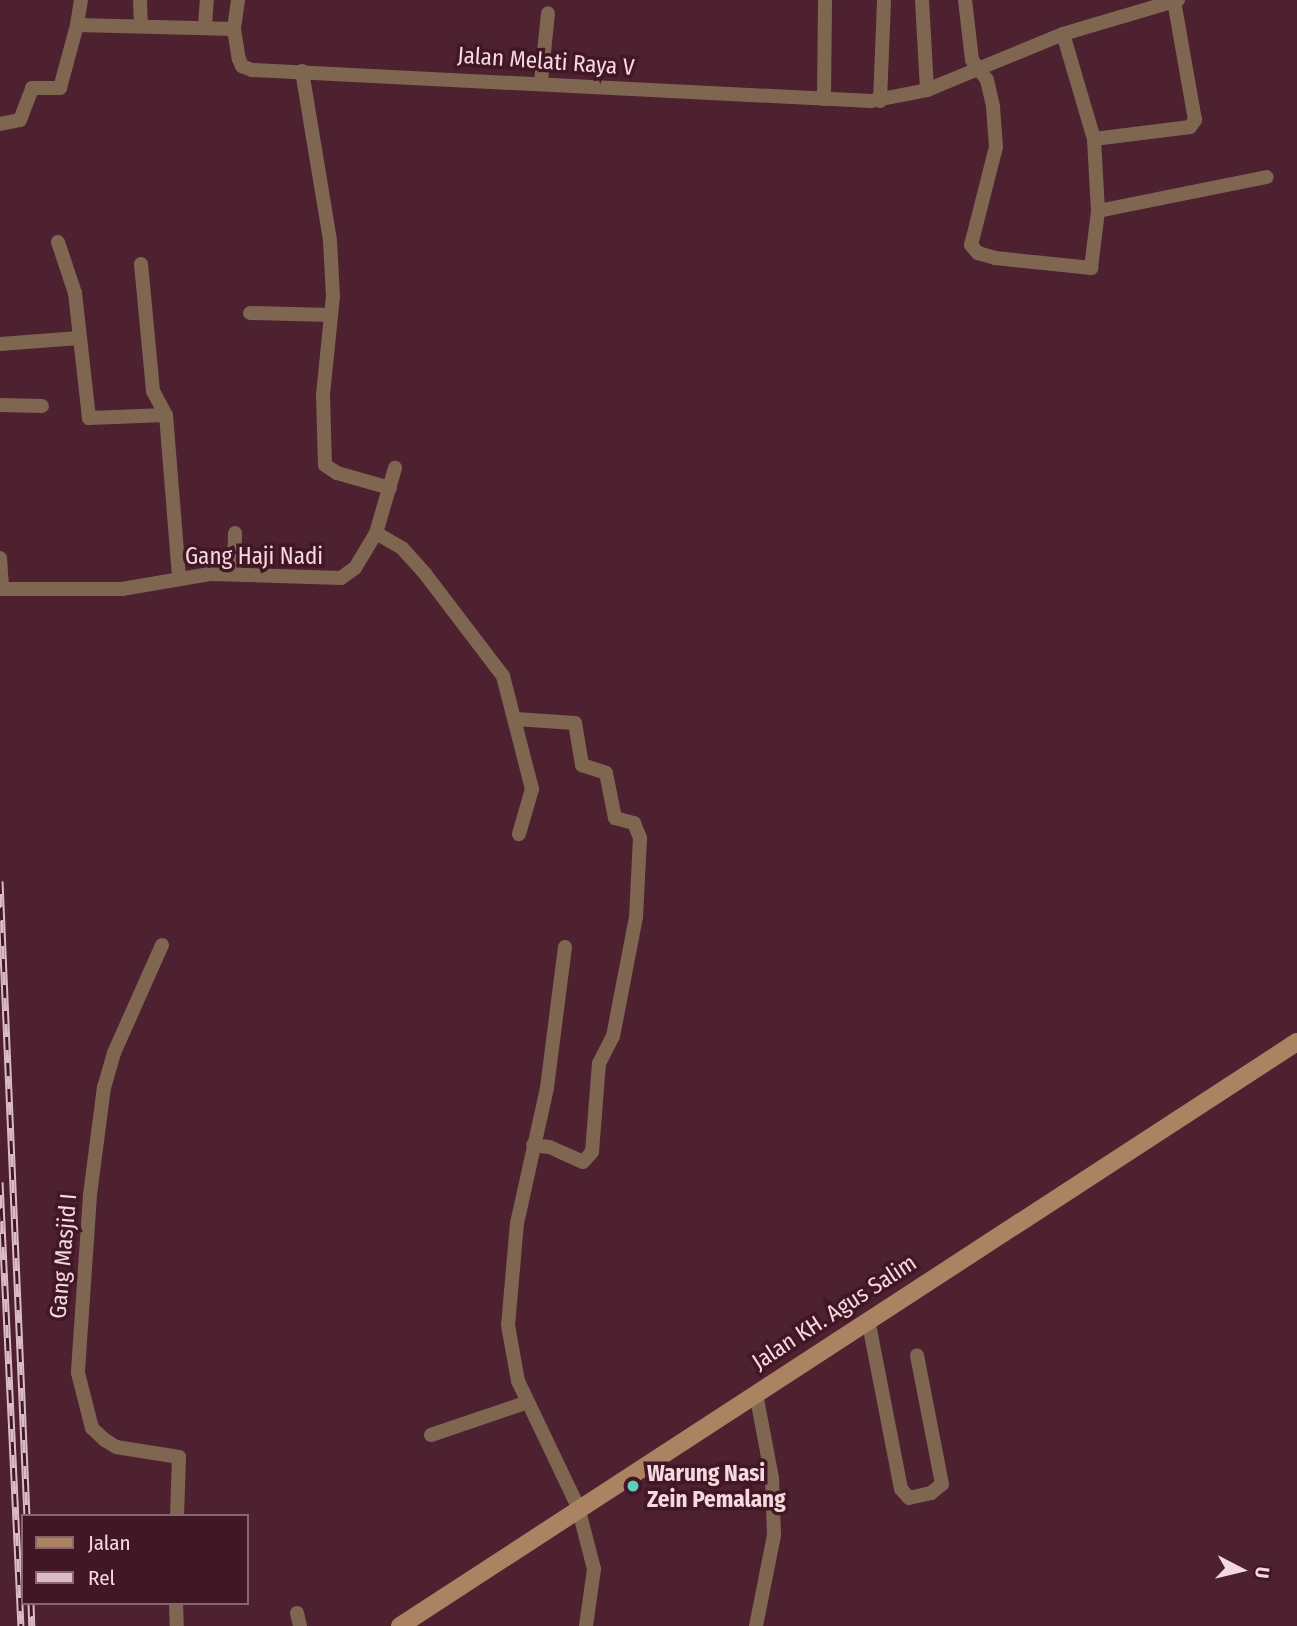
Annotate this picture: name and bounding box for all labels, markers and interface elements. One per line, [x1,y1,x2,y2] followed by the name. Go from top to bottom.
[457,41,635,81] street label: Jalan Melati Raya V
[185,542,323,570] street label: Gang Haji Nadi
[44,1192,82,1320] street label: Gang Masjid I
[747,1249,921,1375] street label: Jalan KH. Agus Salim
[647,1459,786,1513] place label: Warung Nasi Zein Pemalang
[625,1478,641,1494] marker: Warung Nasi Zein Pemalang
[21,1514,248,1605] legend
[88,1530,131,1556] text: Jalan
[1206,1535,1276,1605] north arrow
[88,1565,115,1591] text: Rel
[1250,1566,1274,1580] text: U

